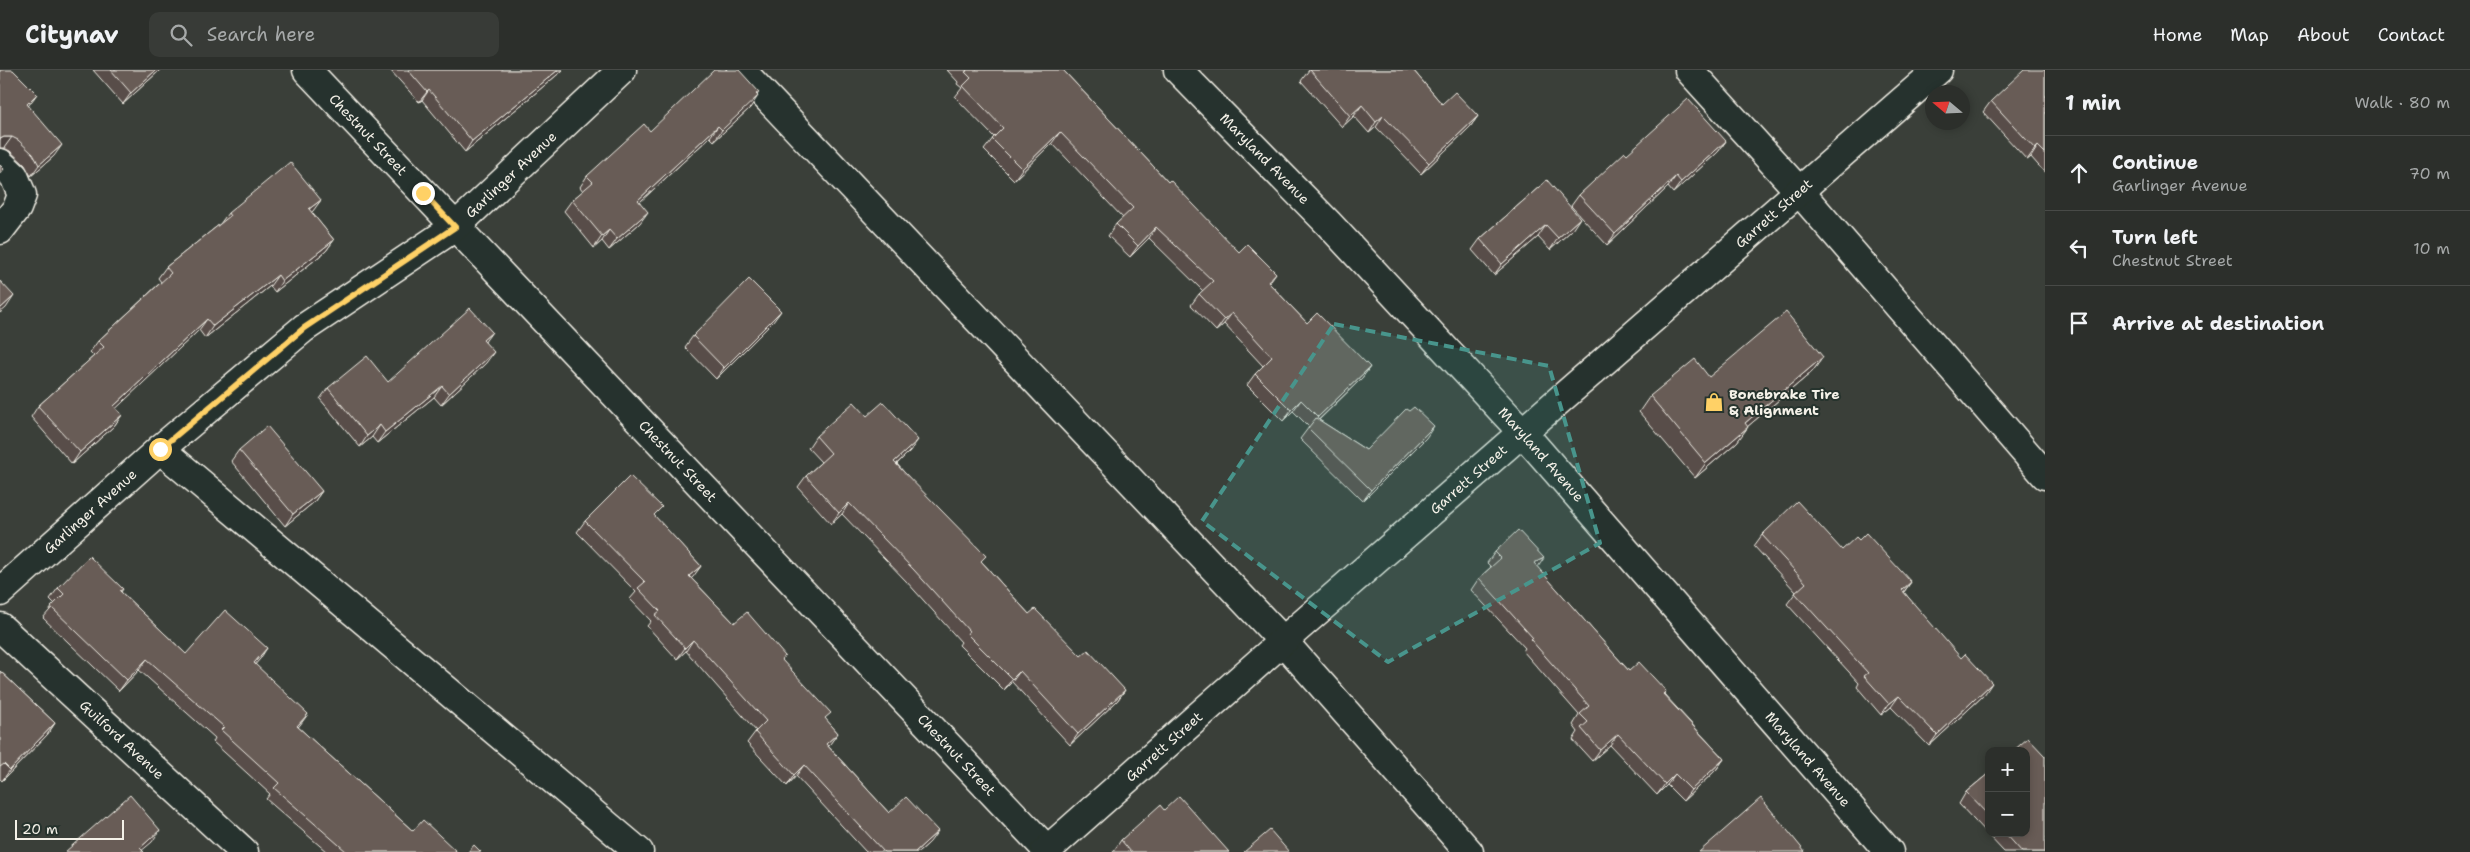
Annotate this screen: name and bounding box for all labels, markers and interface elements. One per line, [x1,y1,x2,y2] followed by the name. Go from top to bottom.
[149,12,499,57] search box
[25,19,119,51] text: Citynav
[167,21,195,49] icon: search
[207,22,315,47] text: Search here
[2153,23,2202,47] text: Home
[2230,23,2269,47] text: Map
[2297,23,2350,47] text: About
[2378,23,2445,47] text: Contact
[1925,85,1970,130] north arrow
[2065,89,2121,117] text: 1 min
[325,90,411,179] street label: Chestnut Street
[2355,92,2450,113] text: Walk · 80 m
[1216,109,1314,208] street label: Maryland Avenue
[461,127,560,222] street label: Garlinger Avenue
[2112,150,2198,175] text: Continue
[2065,159,2093,187] icon: ahead
[2409,163,2450,184] text: 70 m
[1731,175,1816,252] street label: Garrett Street
[2112,175,2248,196] text: Garlinger Avenue
[412,182,435,205] route end
[2112,225,2198,250] text: Turn left
[2065,234,2093,262] icon: left
[2413,238,2450,259] text: 10 m
[2112,250,2233,271] text: Chestnut Street
[2065,309,2093,337] icon: arrive
[2112,311,2324,336] text: Arrive at destination
[1729,385,1840,419] place label: Bonebrake Tire & Alignment
[1703,391,1725,413] shop icon: Bonebrake Tire & Alignment
[1495,403,1588,506] street label: Maryland Avenue
[635,416,721,506] street label: Chestnut Street
[149,438,172,461] route start
[1426,441,1511,518] street label: Garrett Street
[40,465,141,558] street label: Garlinger Avenue
[76,696,168,783] street label: Guilford Avenue
[1122,708,1206,785] street label: Garrett Street
[1761,708,1854,811] street label: Maryland Avenue
[914,710,1000,799] street label: Chestnut Street
[1985,747,2030,837] map controls
[1985,747,2030,792] button: +
[1985,792,2030,837] button: −
[15,817,124,840] scale bar
[22,820,58,838] text: 20 m

